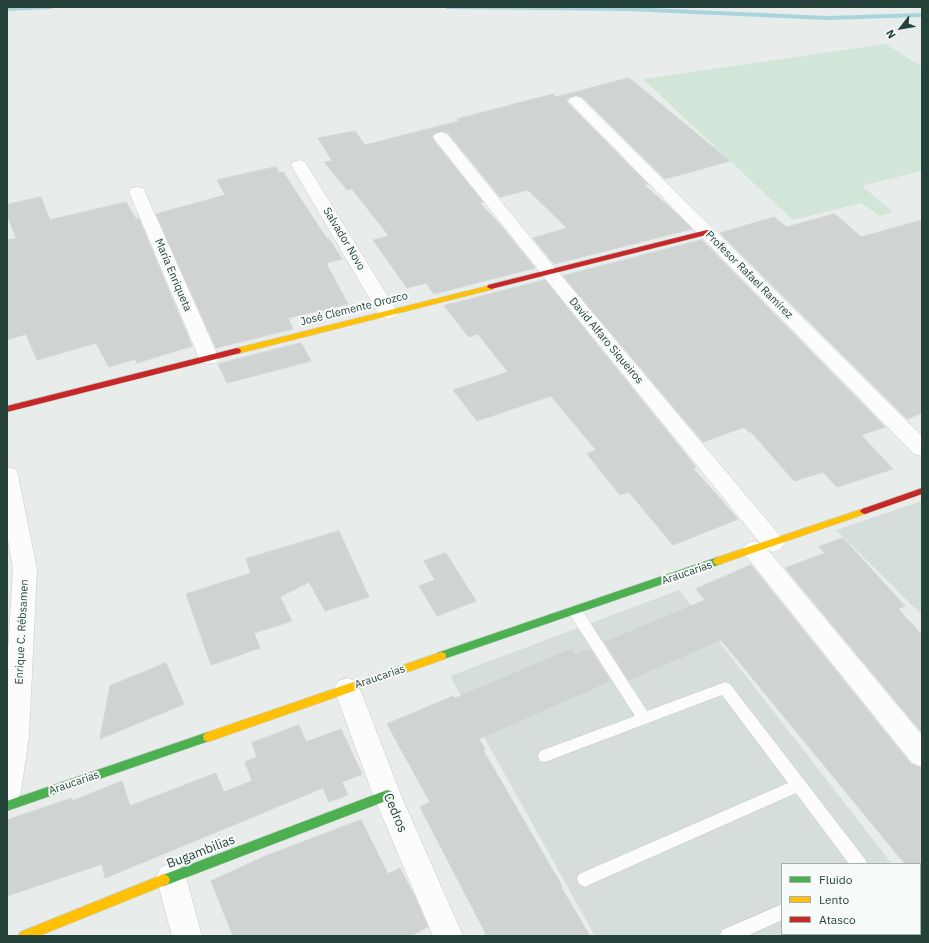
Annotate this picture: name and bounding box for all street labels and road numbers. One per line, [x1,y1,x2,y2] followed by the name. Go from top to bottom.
[320,205,368,273] street label: Salvador Novo
[702,228,796,322] street label: Profesor Rafael Ramírez
[152,237,194,313] street label: María Enriqueta
[299,289,409,329] street label: José Clemente Orozco
[566,295,646,387] street label: David Alfaro Siqueiros
[660,558,714,588] street label: Araucarias
[13,579,31,685] street label: Enrique C. Rébsamen
[353,662,407,692] street label: Araucarias
[47,768,101,798] street label: Araucarias
[380,791,410,835] street label: Cedros
[165,832,237,872] street label: Bugambilias

